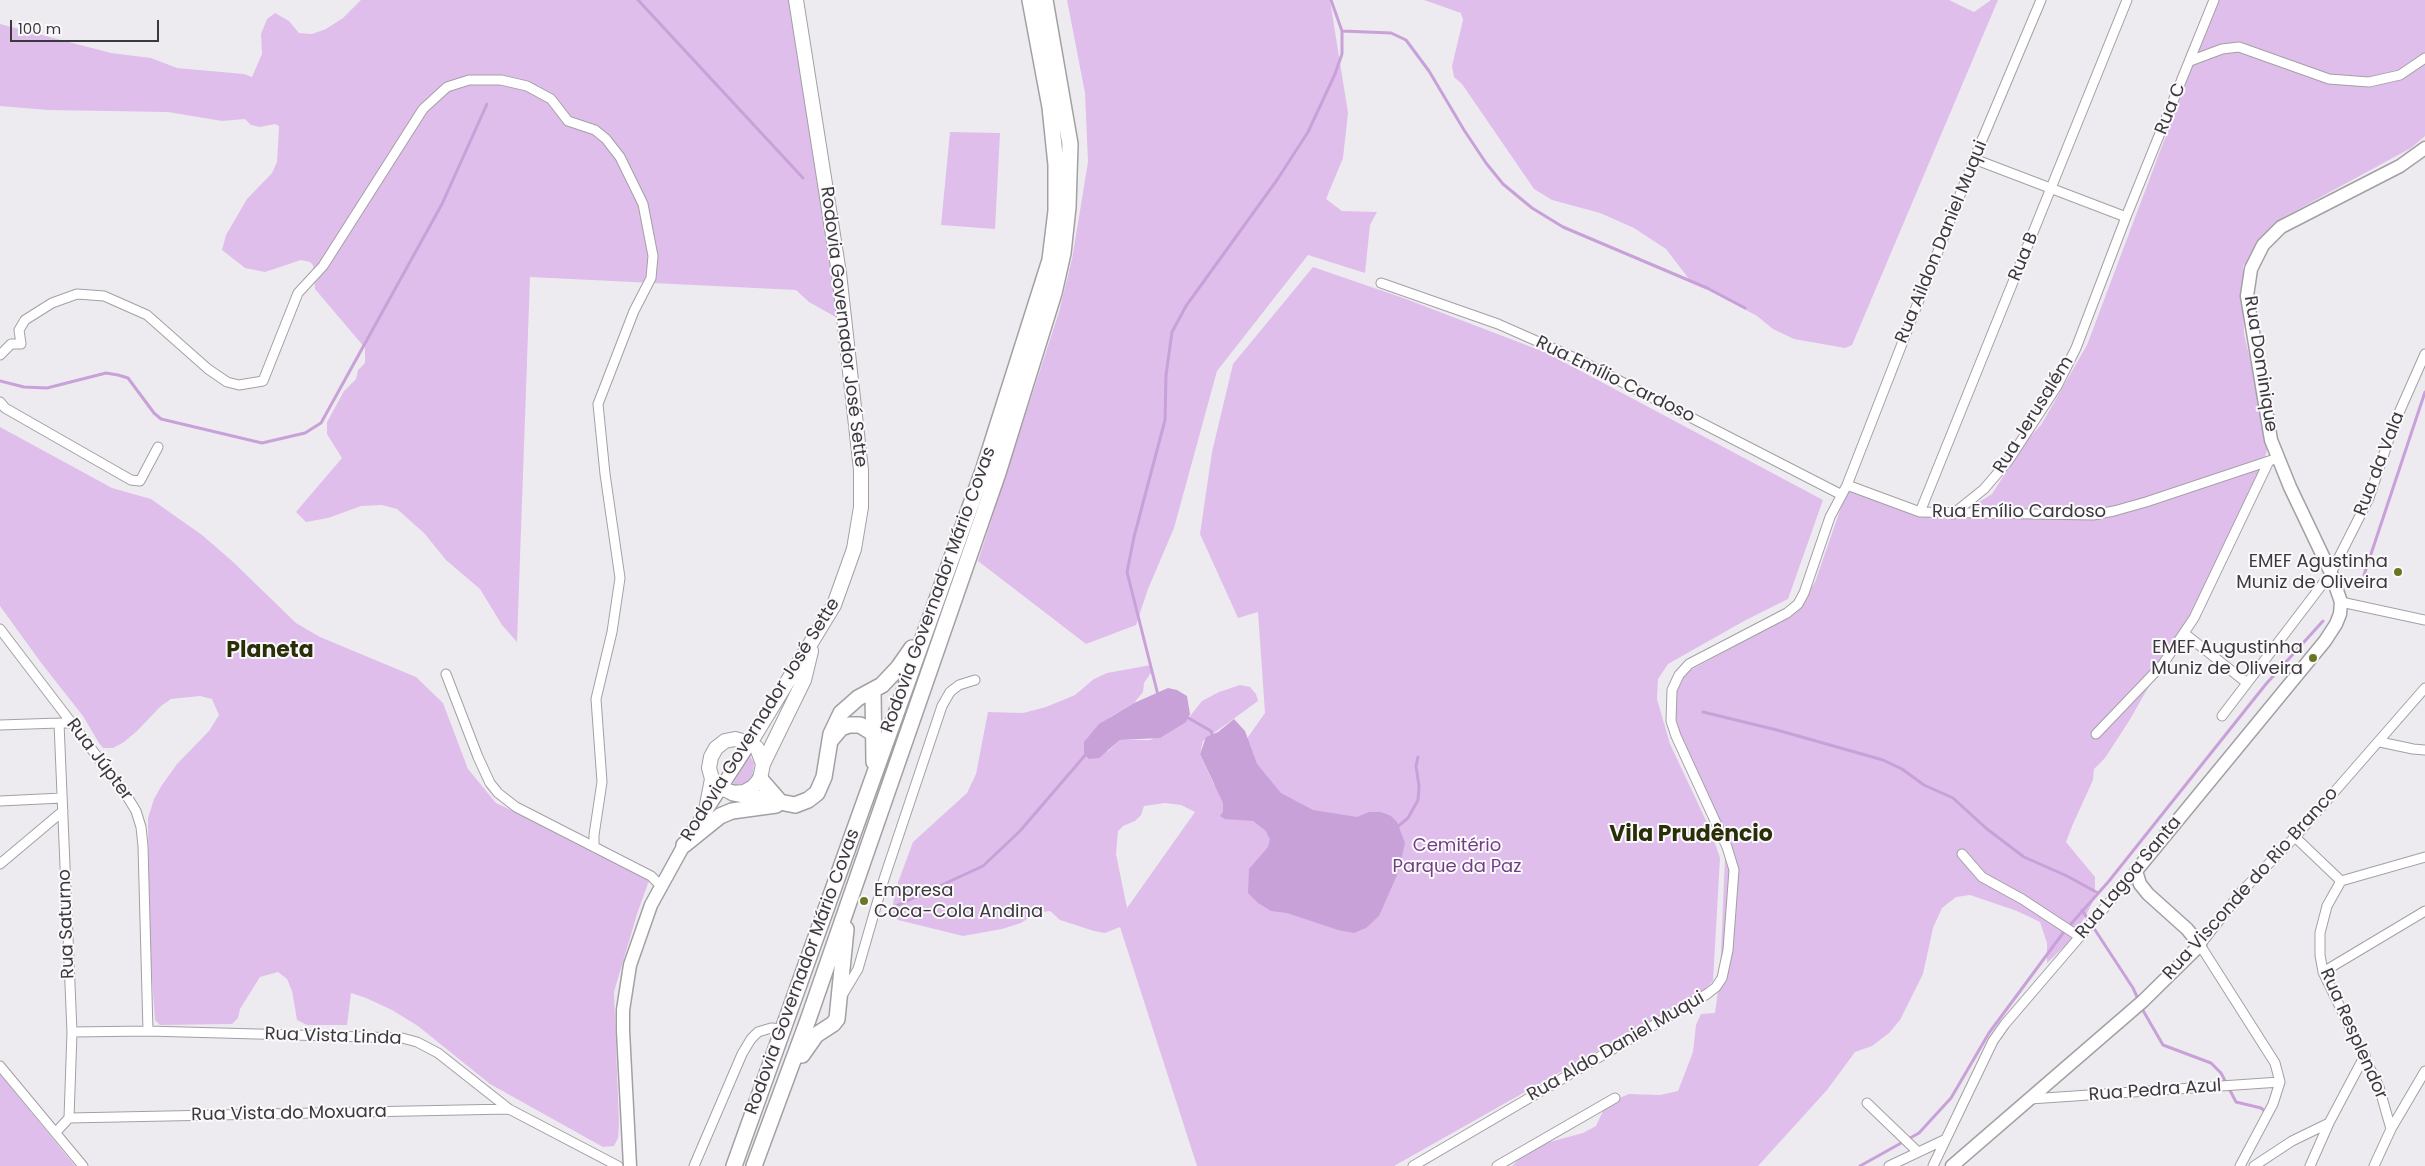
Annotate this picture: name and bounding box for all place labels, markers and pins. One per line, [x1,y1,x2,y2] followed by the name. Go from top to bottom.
[2236,551,2388,594] place label: EMEF Agustinha Muniz de Oliveira
[2392,566,2404,578] marker: EMEF Agustinha Muniz de Oliveira
[2151,637,2303,680] place label: EMEF Augustinha Muniz de Oliveira
[2307,652,2319,664] marker: EMEF Augustinha Muniz de Oliveira
[874,880,1043,922] place label: Empresa Coca-Cola Andina
[858,895,870,907] marker: Empresa Coca-Cola Andina

